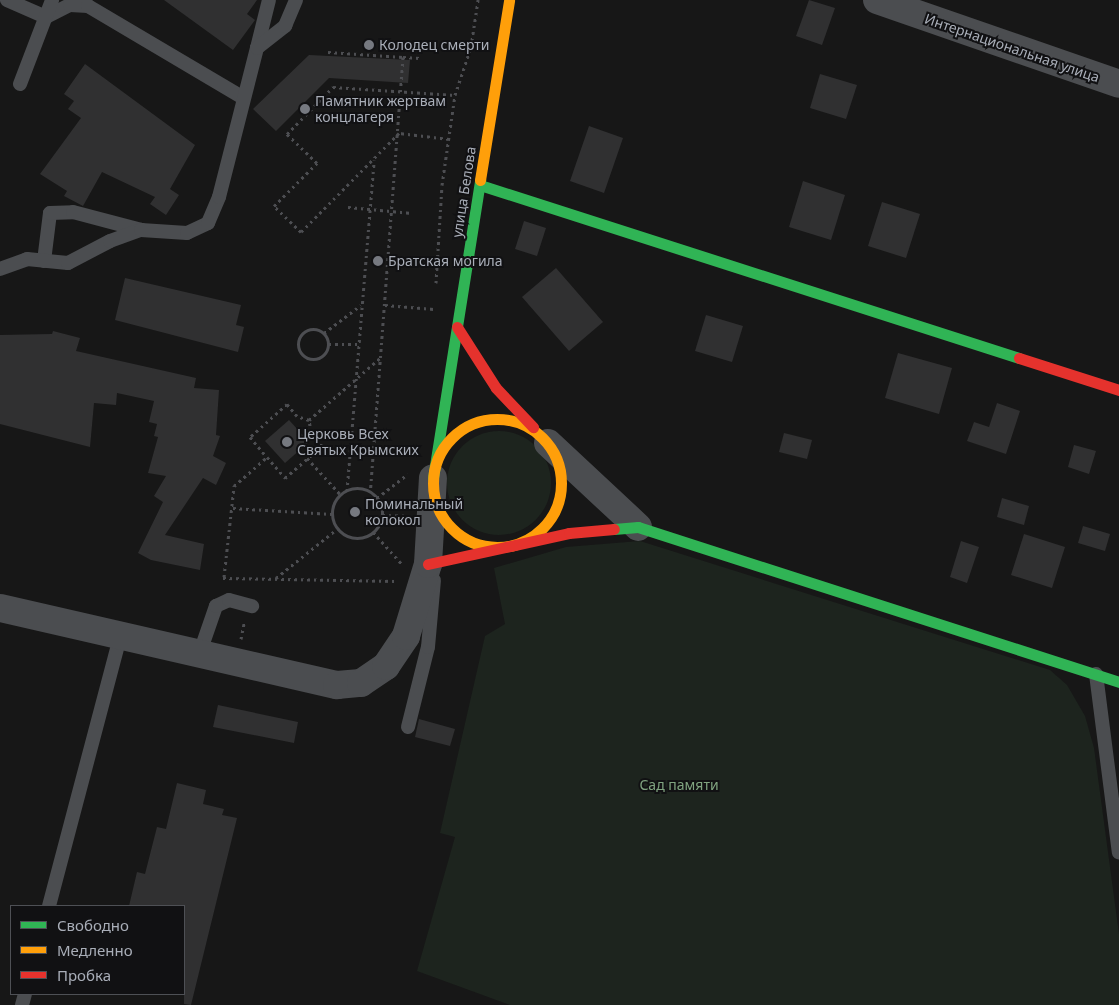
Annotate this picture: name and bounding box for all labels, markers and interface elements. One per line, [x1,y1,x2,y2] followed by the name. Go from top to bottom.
[922,10,1102,86] street label: Интернациональная улица
[379,37,490,53] place label: Колодец смерти
[363,39,375,51] marker: Колодец смерти
[315,93,446,125] place label: Памятник жертвам концлагеря
[299,103,311,115] marker: Памятник жертвам концлагеря
[449,145,479,239] street label: улица Белова
[388,253,503,269] place label: Братская могила
[372,255,384,267] marker: Братская могила
[297,426,419,458] place label: Церковь Всех Святых Крымских
[281,436,293,448] marker: Церковь Всех Святых Крымских
[365,496,463,528] place label: Поминальный колокол
[349,506,361,518] marker: Поминальный колокол
[639,777,719,793] park label: Сад памяти
[10,905,185,995] legend
[57,915,129,935] text: Свободно
[57,940,133,960] text: Медленно
[57,965,111,985] text: Пробка

